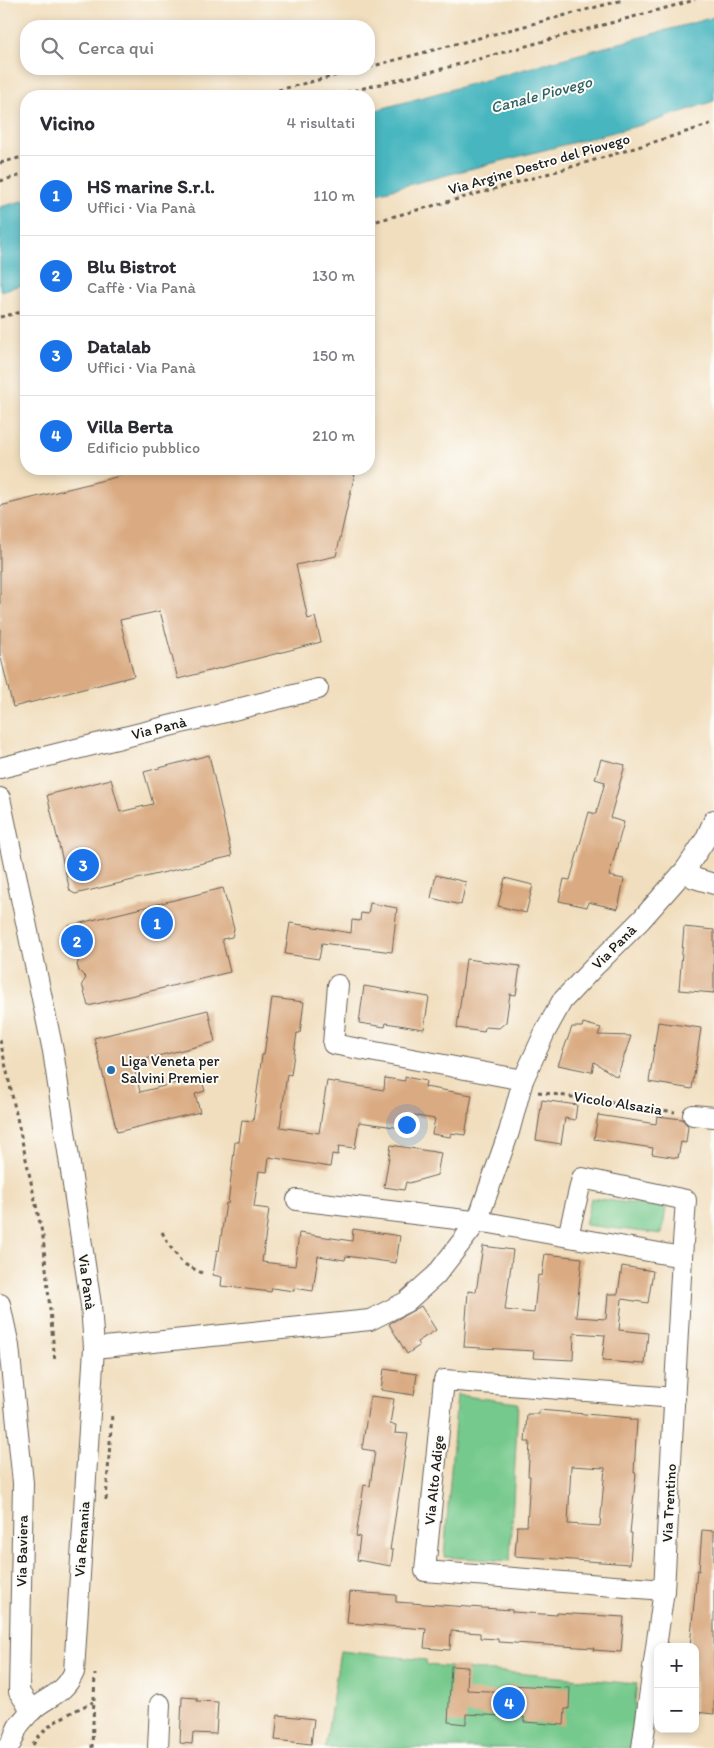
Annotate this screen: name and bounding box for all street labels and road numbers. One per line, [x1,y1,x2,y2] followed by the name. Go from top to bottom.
[446,129,632,199] street label: Via Argine Destro del Piovego
[130,712,189,744] street label: Via Panà
[588,921,640,973] street label: Via Panà
[572,1087,664,1119] street label: Vicolo Alsazia
[74,1253,100,1311] street label: Via Panà
[420,1434,448,1526] street label: Via Alto Adige
[658,1463,680,1543] street label: Via Trentino
[70,1500,94,1577] street label: Via Renania
[12,1515,32,1587] street label: Via Baviera

